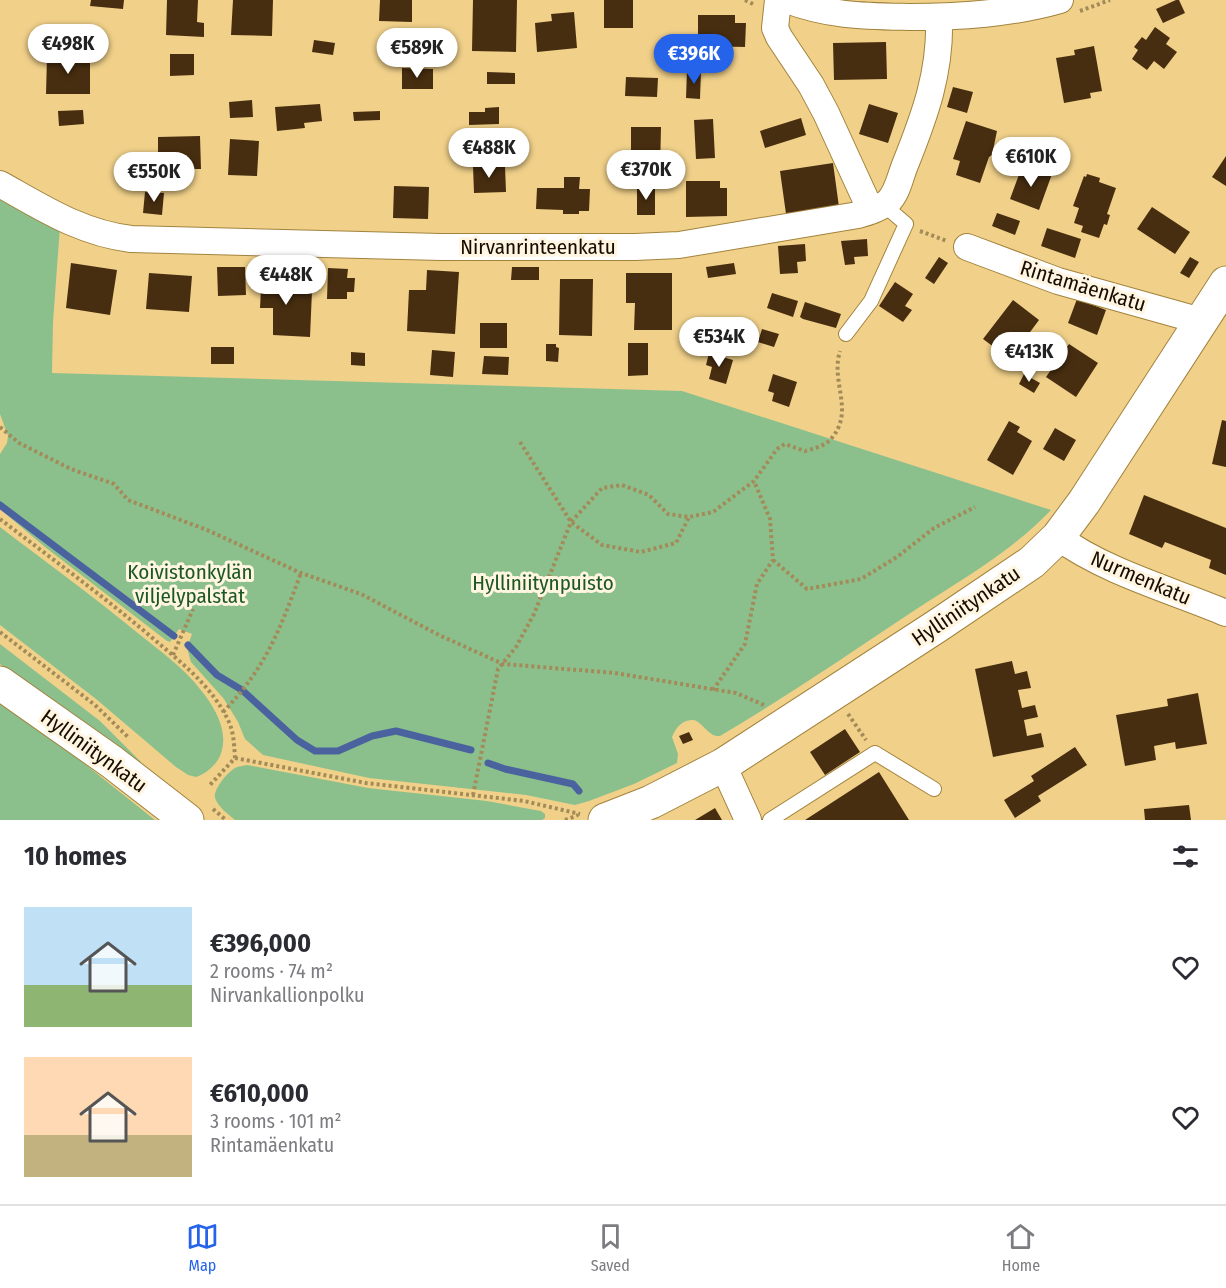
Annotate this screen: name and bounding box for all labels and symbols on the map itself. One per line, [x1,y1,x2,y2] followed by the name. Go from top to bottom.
[26,24,110,75] pin: €498K
[375,28,459,79] pin: €589K
[652,34,736,85] pin: €396K
[447,128,531,179] pin: €488K
[989,137,1073,188] pin: €610K
[604,150,688,201] pin: €370K
[112,152,196,203] pin: €550K
[460,234,616,260] street label: Nirvanrinteenkatu
[244,255,328,306] pin: €448K
[1017,255,1149,317] street label: Rintamäenkatu
[677,317,761,368] pin: €534K
[987,332,1071,383] pin: €413K
[1087,545,1195,611] street label: Nurmenkatu
[127,559,253,609] park label: Koivistonkylän viljelypalstat
[907,560,1025,652] street label: Hylliniitynkatu
[472,570,614,596] park label: Hylliniitynpuisto
[36,704,152,798] street label: Hylliniitynkatu

